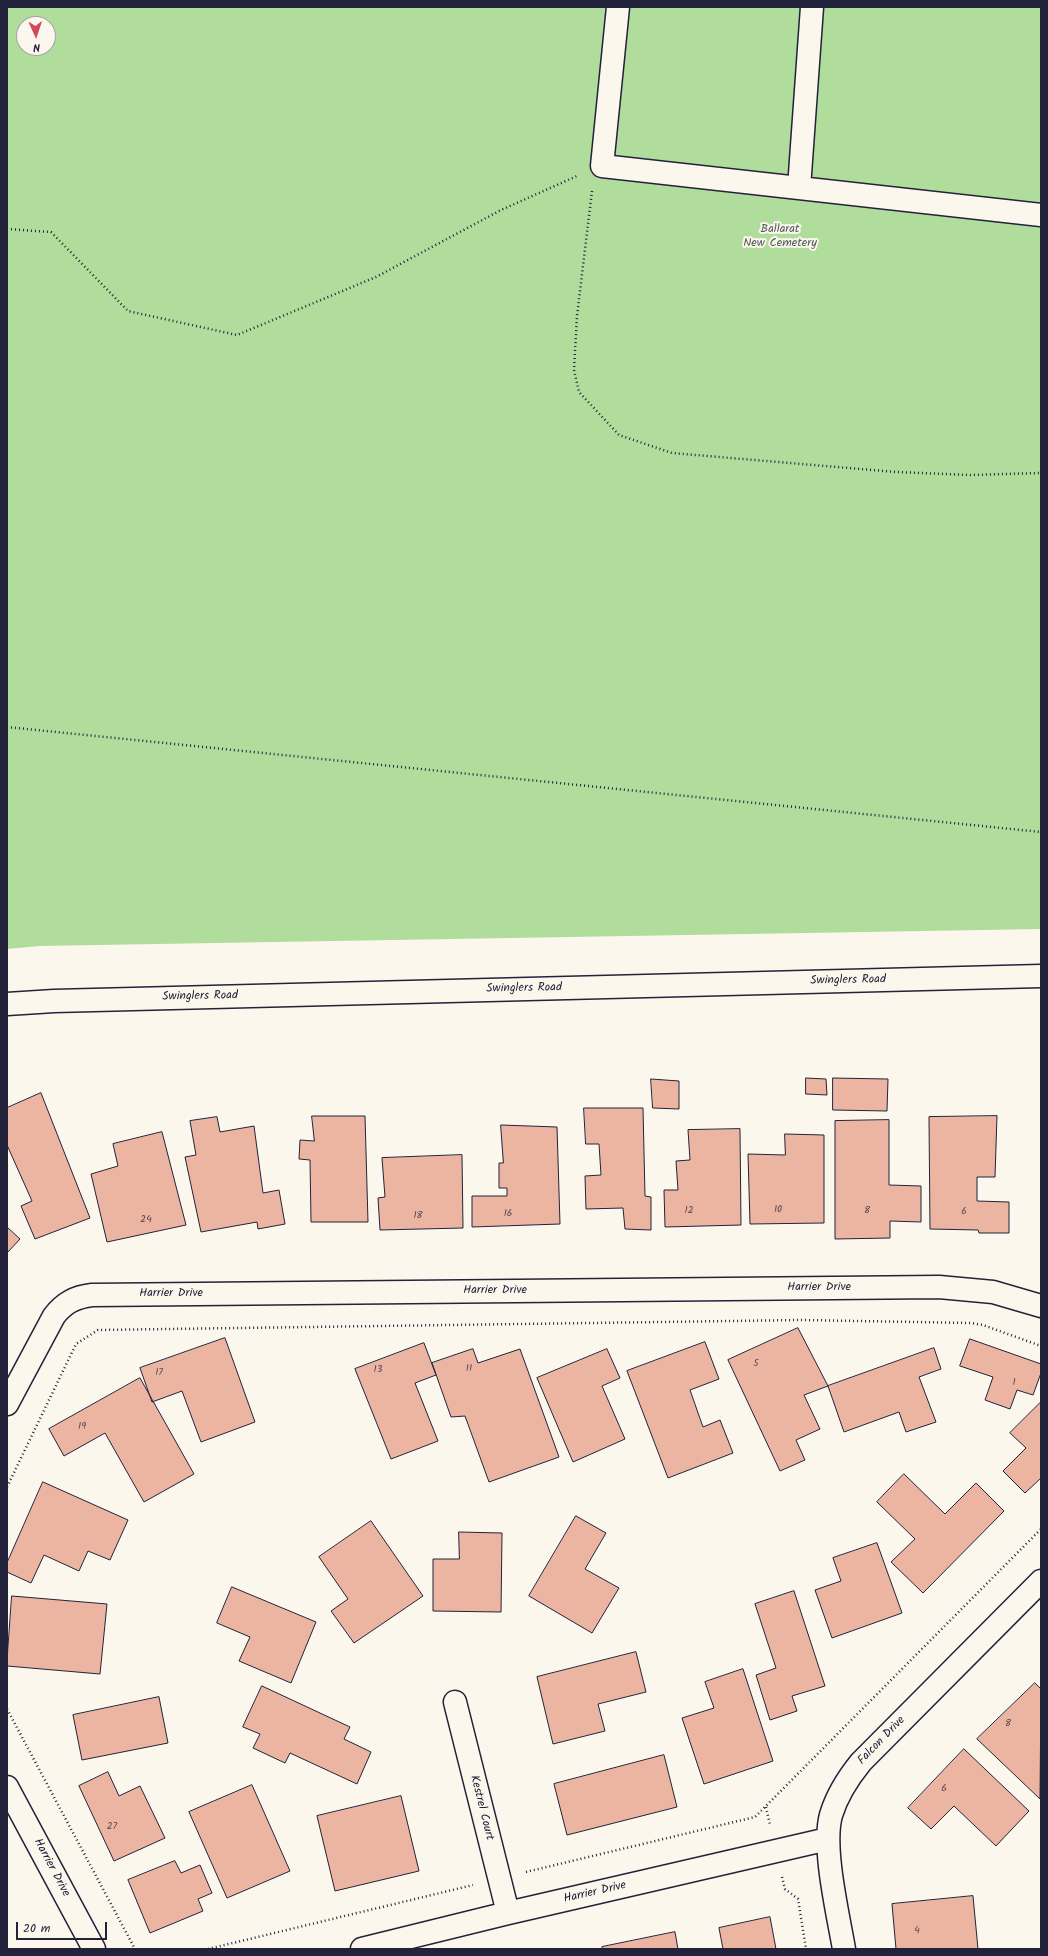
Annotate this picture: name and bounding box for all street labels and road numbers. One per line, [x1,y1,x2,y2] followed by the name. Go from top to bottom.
[810,973,886,989] street label: Swinglers Road
[486,981,562,997] street label: Swinglers Road
[162,989,238,1005] street label: Swinglers Road
[787,1281,851,1295] street label: Harrier Drive
[463,1284,527,1298] street label: Harrier Drive
[139,1287,203,1301] street label: Harrier Drive
[855,1714,909,1768] street label: Falcon Drive
[466,1774,496,1842] street label: Kestrel Court
[30,1837,72,1899] street label: Harrier Drive
[562,1879,628,1907] street label: Harrier Drive

